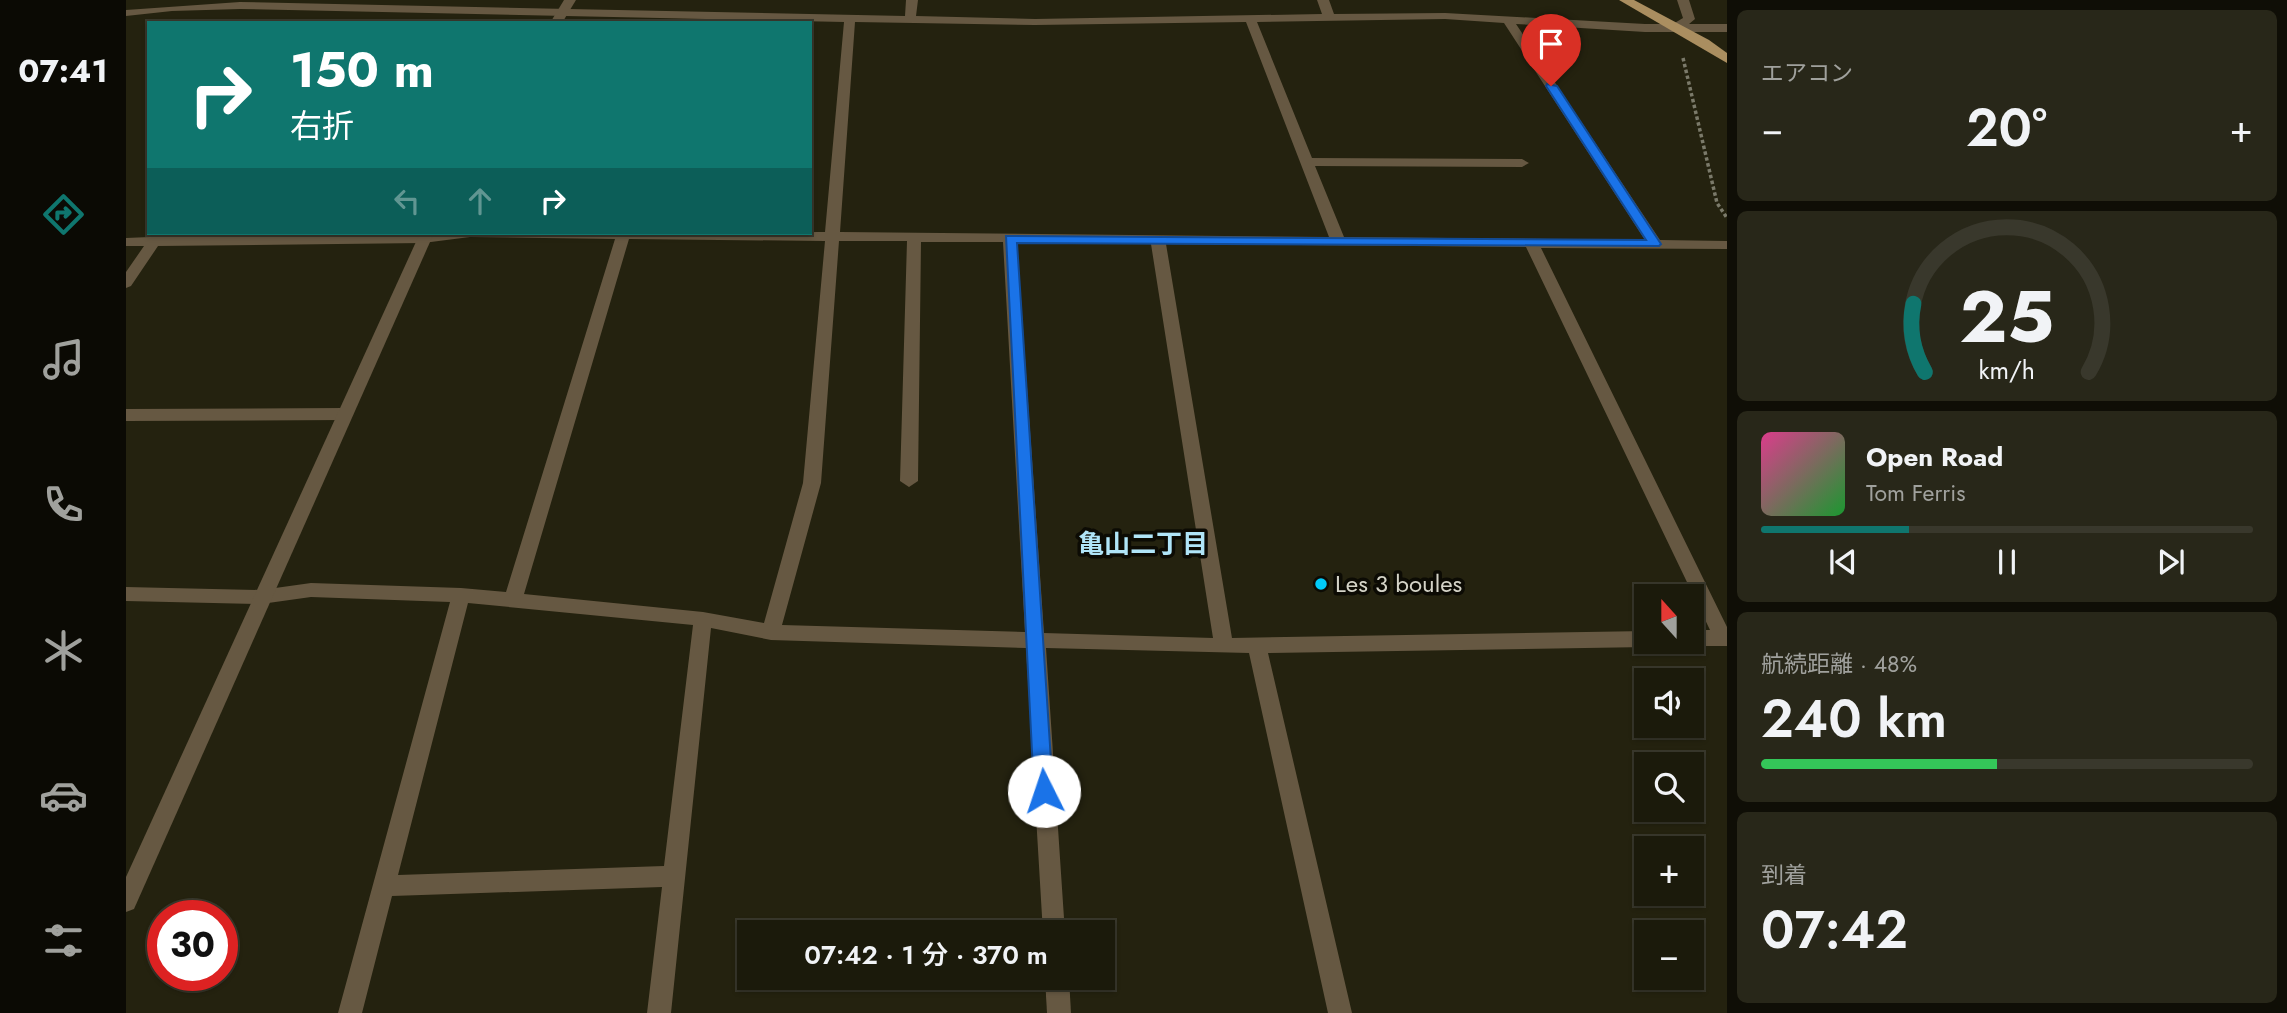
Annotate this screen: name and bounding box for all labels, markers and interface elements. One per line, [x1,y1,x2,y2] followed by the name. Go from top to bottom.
[1521,14,1581,86] pin
[1532,25,1570,63] icon: arrive
[290,35,434,105] text: 150 m
[18,48,108,94] text: 07:41
[175,49,266,140] icon: right
[1761,56,1853,90] text: エアコン
[1966,90,2047,166] text: 20°
[1761,101,1783,156] text: −
[2230,101,2253,156] text: +
[290,103,354,149] text: 右折
[388,182,426,220] icon: left
[461,182,499,220] icon: ahead
[534,182,572,220] icon: right
[39,190,88,239] icon: directions
[1960,264,2054,369] text: 25
[39,335,88,384] icon: music
[1979,352,2035,388] text: km/h
[1866,438,2003,476] text: Open Road
[1866,476,1965,510] text: Tom Ferris
[39,480,88,529] icon: phone
[1078,525,1208,563] district label: 亀山二丁目
[1824,543,1862,581] icon: previous
[1988,543,2026,581] icon: pause
[2152,543,2190,581] icon: next
[1335,566,1462,601] place label: Les 3 boules
[1313,576,1329,592] marker: Les 3 boules
[1634,584,1704,654] north arrow
[1634,584,1704,990] map controls
[39,626,88,675] icon: climate
[1761,647,1917,681] text: 航続距離 · 48%
[1634,668,1704,738] button: sound
[1761,681,1947,757] text: 240 km
[1634,752,1704,822] button: search
[1007,754,1081,828] position arrow
[39,771,88,820] icon: car
[1634,836,1704,906] button: +
[1761,858,1807,892] text: 到着
[1761,892,1908,968] text: 07:42
[147,900,238,991] speed limit sign: 30
[39,916,88,965] icon: filters
[1634,920,1704,990] button: −
[804,936,1048,974] text: 07:42 · 1 分 · 370 m

